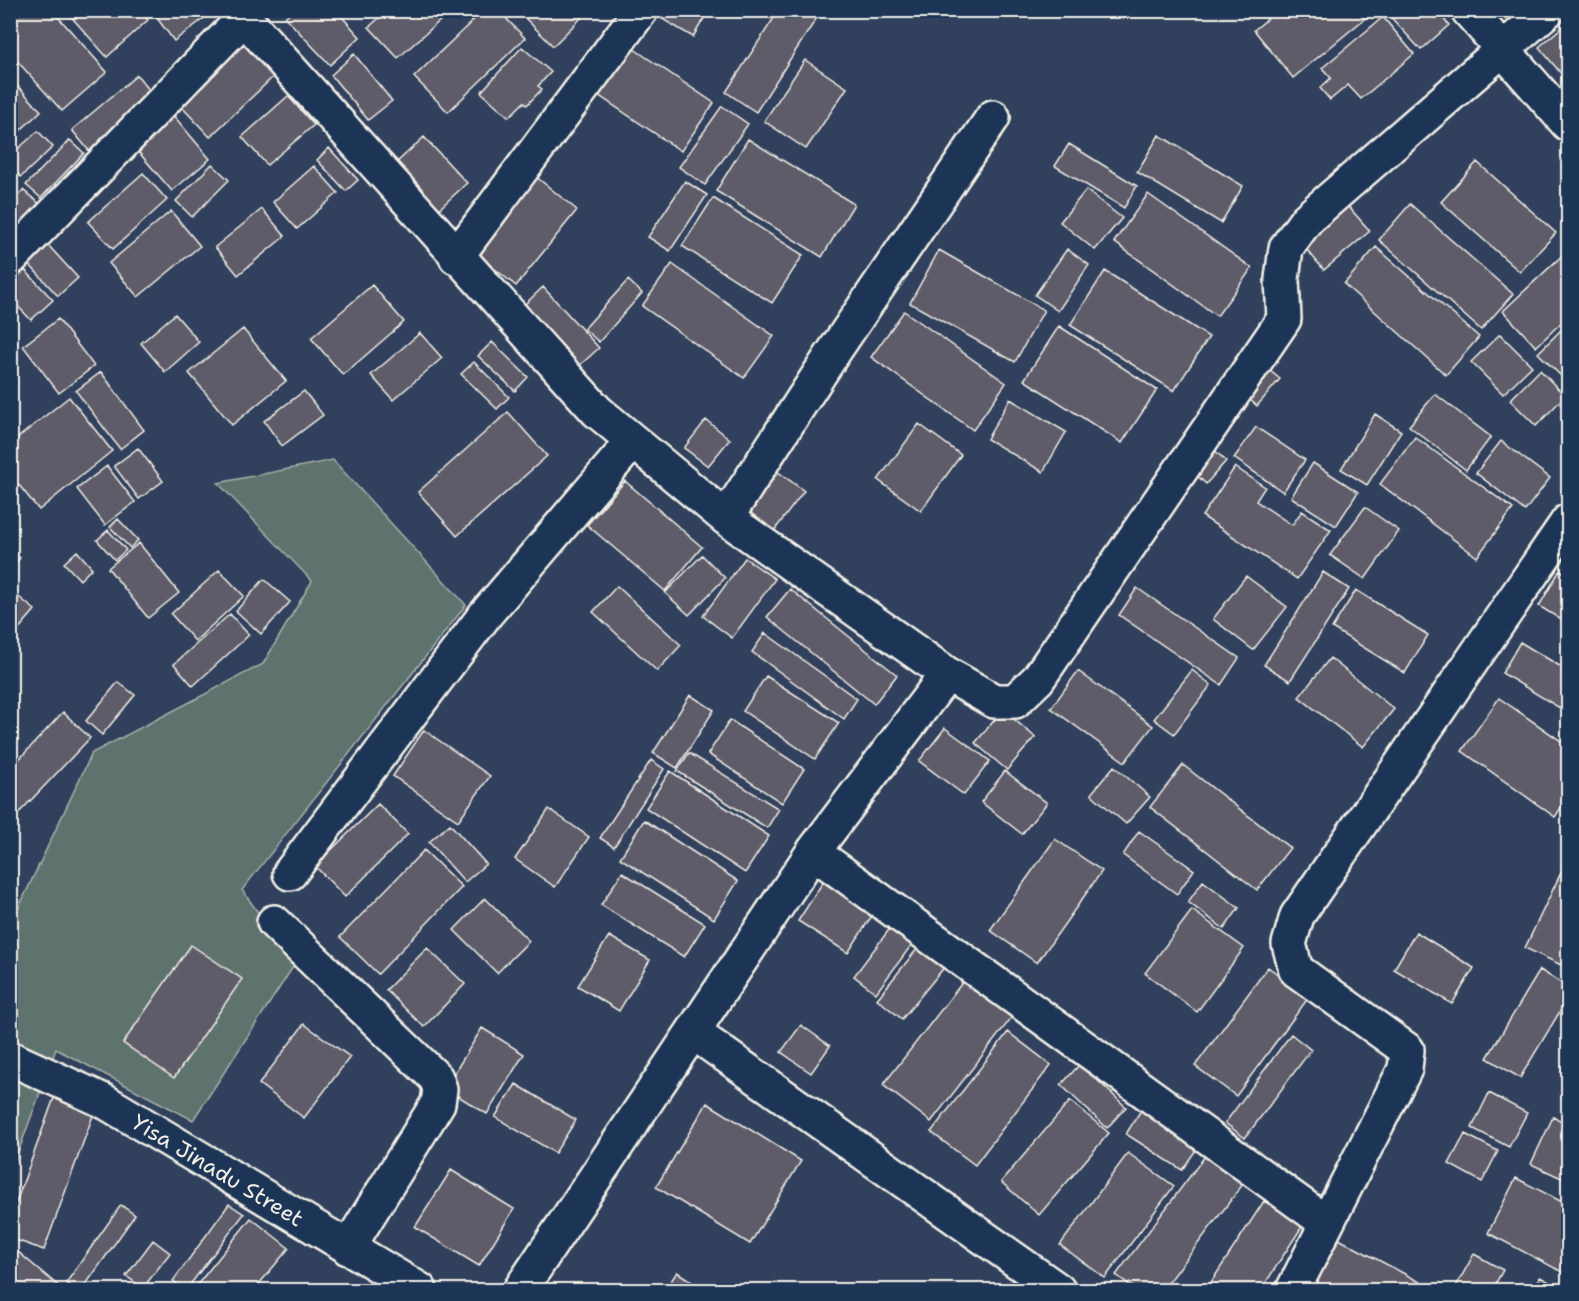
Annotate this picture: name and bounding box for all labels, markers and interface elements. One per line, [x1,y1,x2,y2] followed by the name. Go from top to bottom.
[127,1108,309,1233] street label: Yisa Jinadu Street

